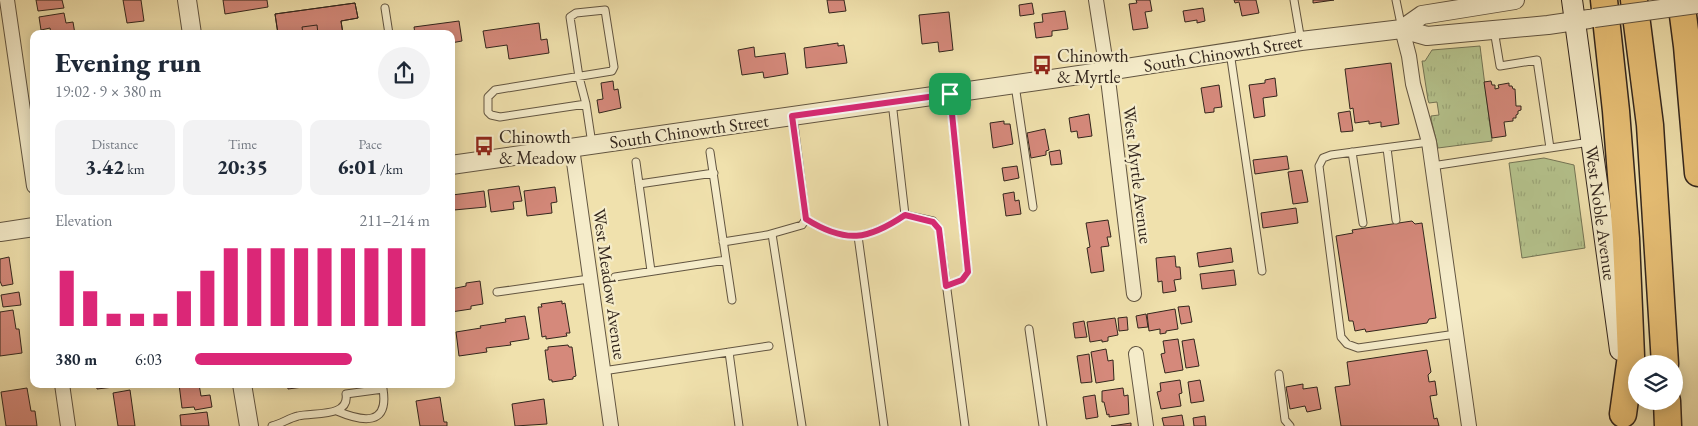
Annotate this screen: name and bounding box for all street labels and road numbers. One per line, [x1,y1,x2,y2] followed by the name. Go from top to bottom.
[1142,29,1304,77] street label: South Chinowth Street
[1118,105,1158,245] street label: West Myrtle Avenue
[608,108,770,154] street label: South Chinowth Street
[1580,144,1622,282] street label: West Noble Avenue
[588,207,632,361] street label: West Meadow Avenue

